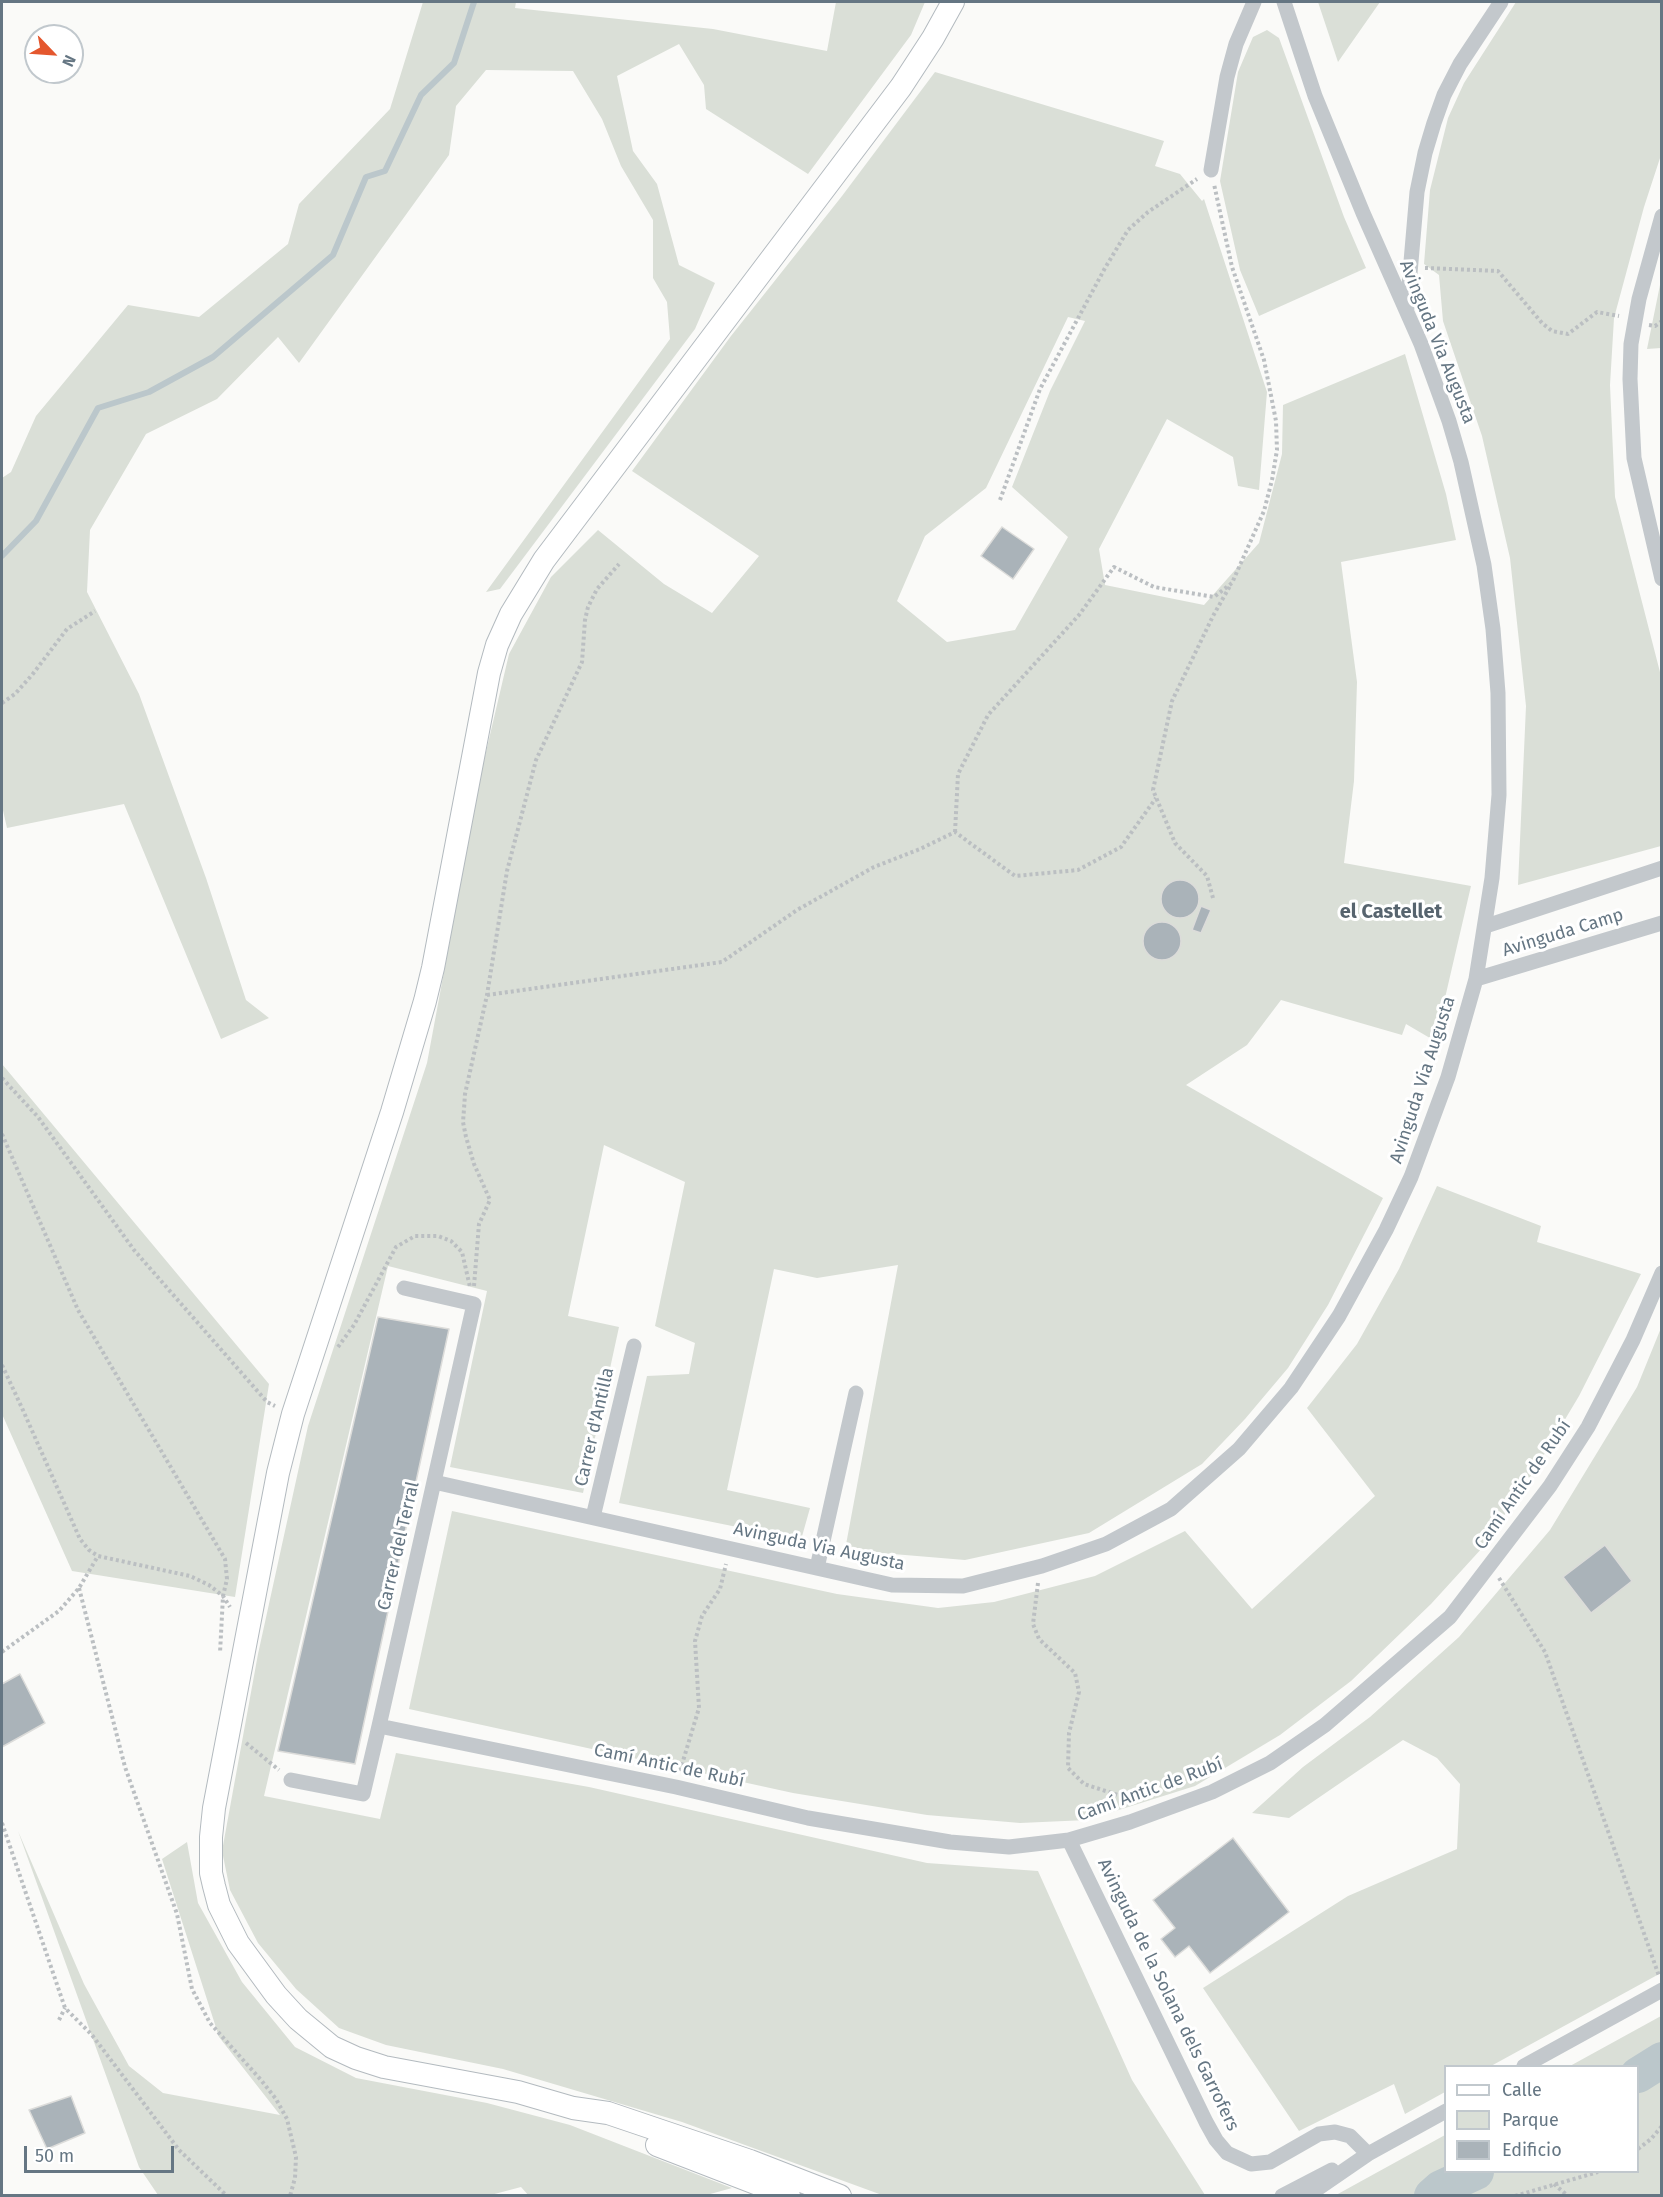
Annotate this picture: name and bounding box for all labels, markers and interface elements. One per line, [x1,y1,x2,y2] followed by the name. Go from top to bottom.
[24,24,84,84] north arrow
[58,52,80,70] text: N
[1394,257,1480,427] street label: Avinguda Via Augusta
[1340,900,1442,924] district label: el Castellet
[1500,904,1626,962] street label: Avinguda Camp
[1386,994,1460,1166] street label: Avinguda Via Augusta
[571,1365,619,1489] street label: Carrer d'Antilla
[1470,1416,1576,1554] street label: Camí Antic de Rubí
[374,1480,424,1612] street label: Carrer del Terral
[731,1518,907,1576] street label: Avinguda Via Augusta
[592,1740,746,1792] street label: Camí Antic de Rubí
[1074,1754,1226,1826] street label: Camí Antic de Rubí
[1093,1855,1243,2135] street label: Avinguda de la Solana dels Garrofers
[1444,2065,1639,2173] legend
[1502,2079,1542,2101] text: Calle
[1502,2109,1559,2131] text: Parque
[27,2134,177,2172] scale bar
[1502,2139,1562,2161] text: Edificio
[35,2145,74,2167] text: 50 m

